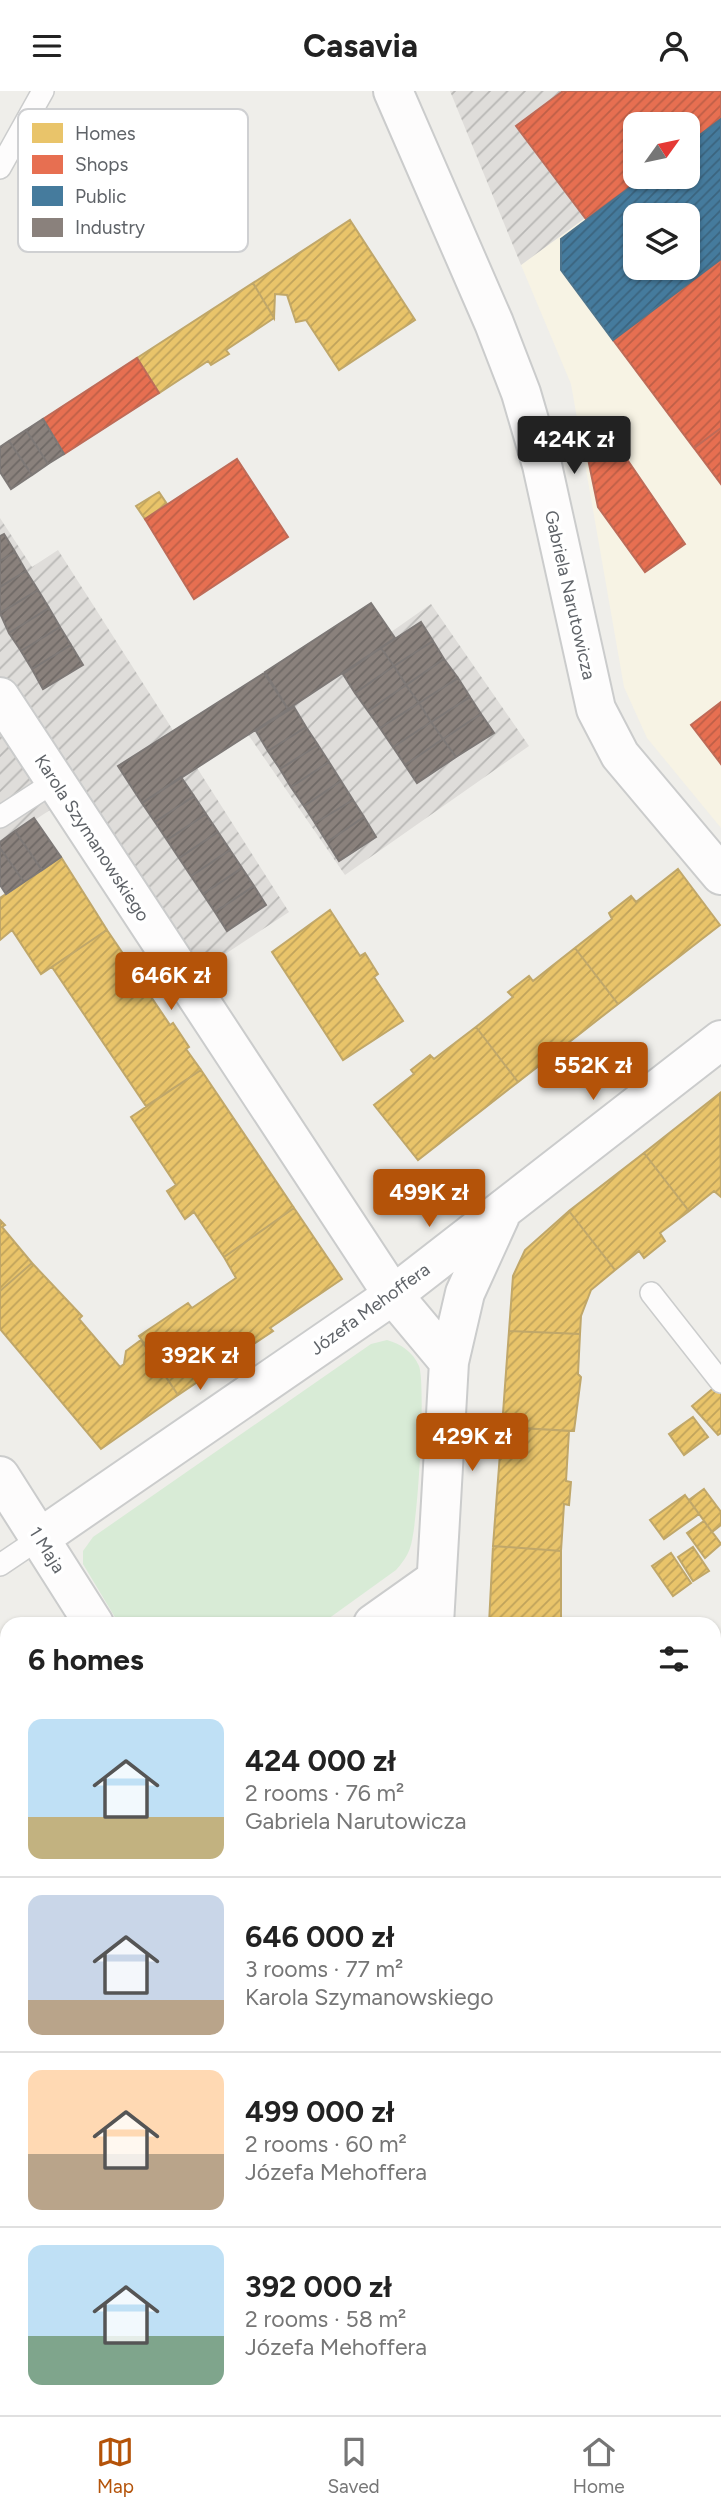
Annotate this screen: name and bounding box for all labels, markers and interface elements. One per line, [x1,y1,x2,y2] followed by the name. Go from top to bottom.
[28,27,66,65] icon: menu
[303,27,418,65] text: Casavia
[655,27,693,65] icon: person
[18,109,248,252] legend
[623,112,700,189] north arrow
[623,112,700,280] map controls
[75,122,136,145] text: Homes
[75,153,129,176] text: Shops
[75,185,127,208] text: Public
[623,203,700,280] button: layers
[75,216,145,239] text: Industry
[509,417,639,476] pin: 424K zł
[534,425,614,453] text: 424K zł
[540,508,600,682] street label: Gabriela Narutowicza
[30,750,154,926] street label: Karola Szymanowskiego
[106,953,236,1012] pin: 646K zł
[131,961,211,989] text: 646K zł
[528,1042,658,1102] pin: 552K zł
[554,1051,632,1079] text: 552K zł
[364,1169,494,1229] pin: 499K zł
[389,1178,469,1206] text: 499K zł
[306,1258,434,1360] street label: Józefa Mehoffera
[135,1333,265,1392] pin: 392K zł
[161,1341,239,1369] text: 392K zł
[407,1413,537,1473] pin: 429K zł
[432,1422,512,1450] text: 429K zł
[24,1523,70,1577] street label: 1 Maja
[655,1640,693,1678] icon: filters
[28,1641,144,1678] text: 6 homes
[245,1742,396,1779] text: 424 000 zł
[84,1747,168,1831] icon: home
[245,1779,404,1807] text: 2 rooms · 76 m²
[245,1807,466,1835] text: Gabriela Narutowicza
[245,1918,394,1955] text: 646 000 zł
[84,1923,168,2007] icon: home
[245,1955,403,1983] text: 3 rooms · 77 m²
[245,1983,493,2011] text: Karola Szymanowskiego
[245,2093,394,2130] text: 499 000 zł
[84,2098,168,2182] icon: home
[245,2130,407,2158] text: 2 rooms · 60 m²
[245,2158,427,2186] text: Józefa Mehoffera
[245,2268,392,2305] text: 392 000 zł
[84,2273,168,2357] icon: home
[245,2305,406,2333] text: 2 rooms · 58 m²
[245,2333,427,2361] text: Józefa Mehoffera
[96,2433,134,2498] tab: Map
[327,2433,380,2498] tab: Saved
[573,2433,625,2498] tab: Home

